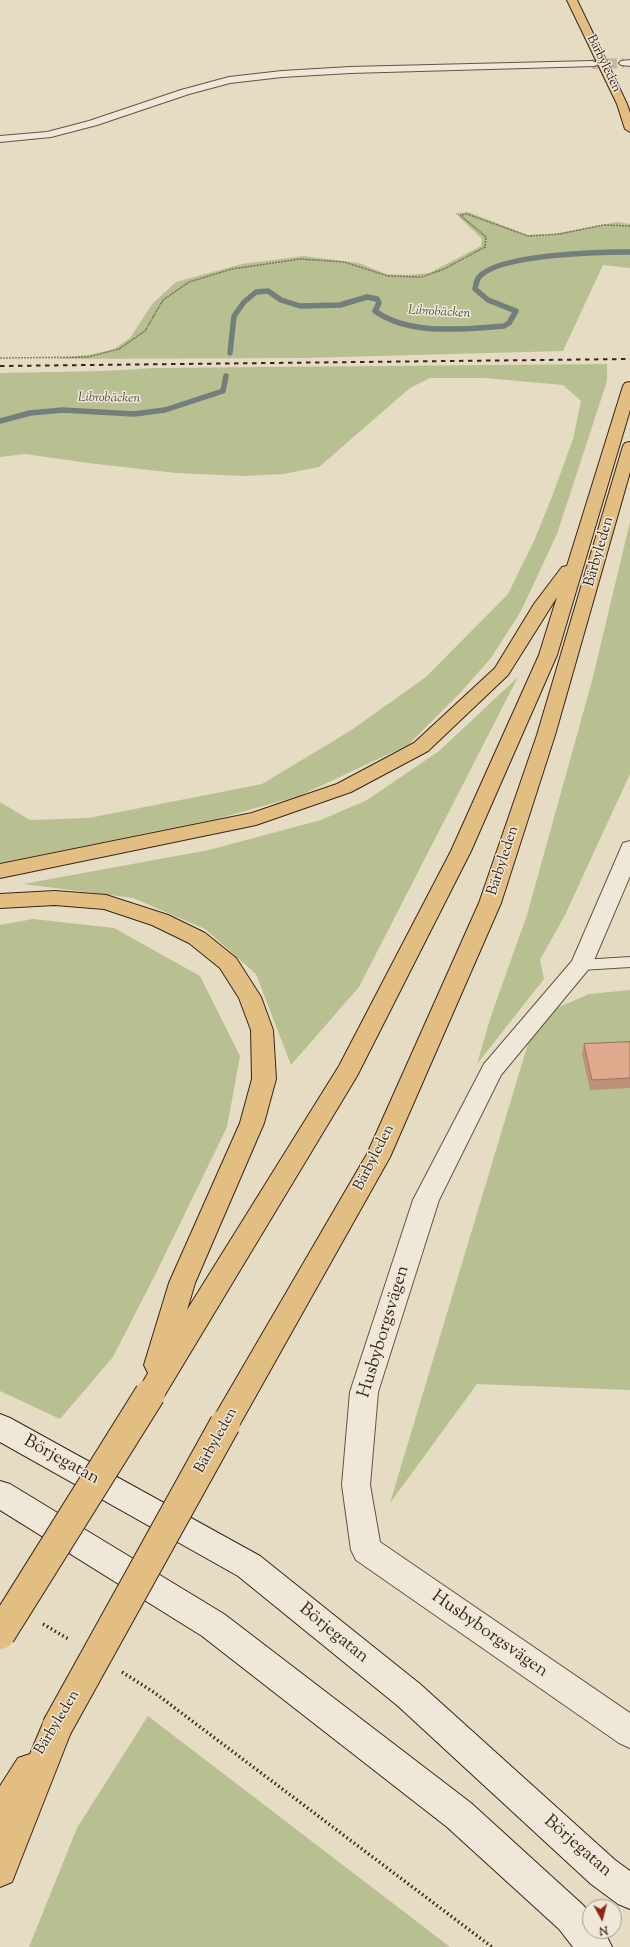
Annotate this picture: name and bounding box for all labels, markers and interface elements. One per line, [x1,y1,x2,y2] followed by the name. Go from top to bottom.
[582,33,624,95] street label: Bärbyleden
[407,304,471,322] water label: Librobäcken
[78,391,140,407] water label: Librobäcken
[581,515,619,589] street label: Bärbyleden
[484,824,524,898] street label: Bärbyleden
[351,1122,399,1194] street label: Bärbyleden
[355,1263,415,1401] street label: Husbyborgsvägen
[192,1405,242,1477] street label: Bärbyleden
[19,1431,103,1491] street label: Börjegatan
[427,1587,551,1683] street label: Husbyborgsvägen
[294,1599,372,1669] street label: Börjegatan
[32,1688,84,1758] street label: Bärbyleden
[538,1811,616,1883] street label: Börjegatan
[582,1899,622,1939] north arrow
[598,1921,609,1938] text: N

